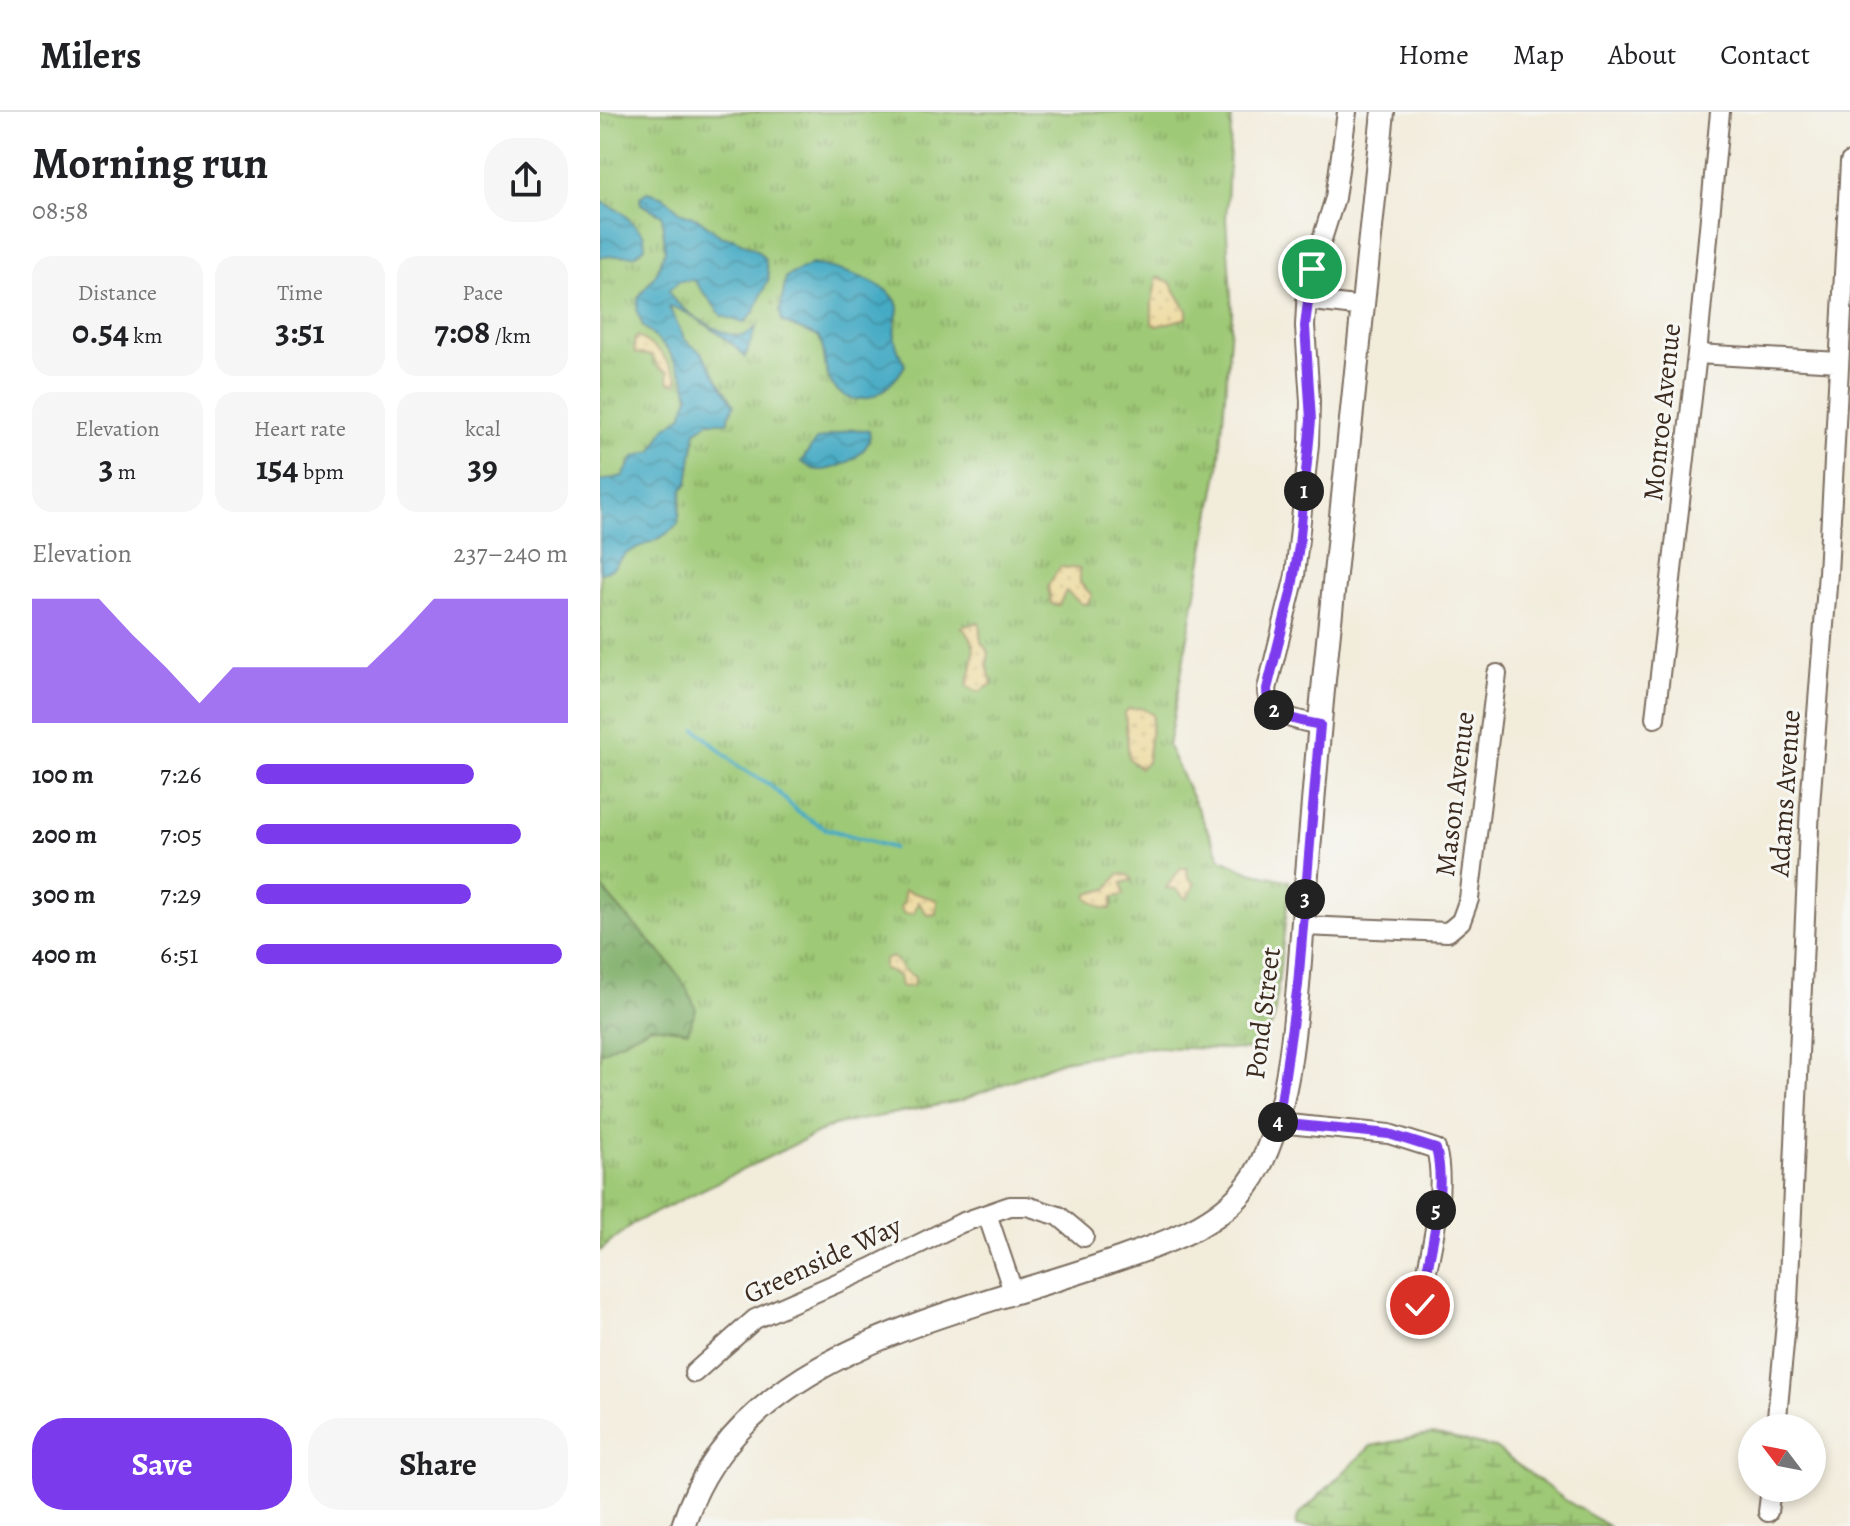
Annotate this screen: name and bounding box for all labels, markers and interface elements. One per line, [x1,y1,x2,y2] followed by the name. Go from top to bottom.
[40,29,142,81] text: Milers
[1398,36,1469,74] text: Home
[1513,36,1564,74] text: Map
[1608,36,1676,74] text: About
[1720,36,1810,74] text: Contact
[32,133,268,193] text: Morning run
[484,138,568,222] button: share
[32,193,88,228] text: 08:58
[1278,235,1346,303] pin
[1290,247,1334,291] icon: arrive
[78,278,157,308] text: Distance
[277,278,323,308] text: Time
[462,278,503,308] text: Pace
[72,308,129,355] text: 0.54
[275,308,325,355] text: 3:51
[434,308,490,355] text: 7:08
[129,321,163,351] text: km
[490,321,531,351] text: /km
[1634,321,1690,503] street label: Monroe Avenue
[75,414,160,444] text: Elevation
[254,414,346,444] text: Heart rate
[465,414,500,444] text: kcal
[99,444,113,491] text: 3
[256,444,299,491] text: 154
[467,444,498,491] text: 39
[113,457,136,487] text: m
[299,457,344,487] text: bpm
[1284,471,1324,511] pin: 1
[1300,476,1308,506] text: 1
[32,536,132,571] text: Elevation
[453,536,568,571] text: 237–240 m
[1254,690,1294,730] pin: 2
[1269,695,1279,725] text: 2
[1760,708,1810,879] street label: Adams Avenue
[1426,709,1484,879] street label: Mason Avenue
[32,757,94,792] text: 100 m
[160,757,201,792] text: 7:26
[32,817,97,852] text: 200 m
[160,817,202,852] text: 7:05
[32,877,96,912] text: 300 m
[160,877,201,912] text: 7:29
[1285,879,1325,919] pin: 3
[1300,884,1310,914] text: 3
[32,937,97,972] text: 400 m
[160,937,198,972] text: 6:51
[1236,945,1290,1081] street label: Pond Street
[1258,1102,1298,1142] pin: 4
[1273,1107,1283,1137] text: 4
[1416,1190,1456,1230] pin: 5
[1431,1195,1441,1225] text: 5
[737,1207,908,1313] street label: Greenside Way
[1386,1271,1454,1339] pin
[1398,1283,1442,1327] icon: check
[1738,1414,1826,1502] north arrow
[1738,1414,1826,1502] map controls
[32,1418,292,1510] button: Save
[308,1418,568,1510] button: Share

